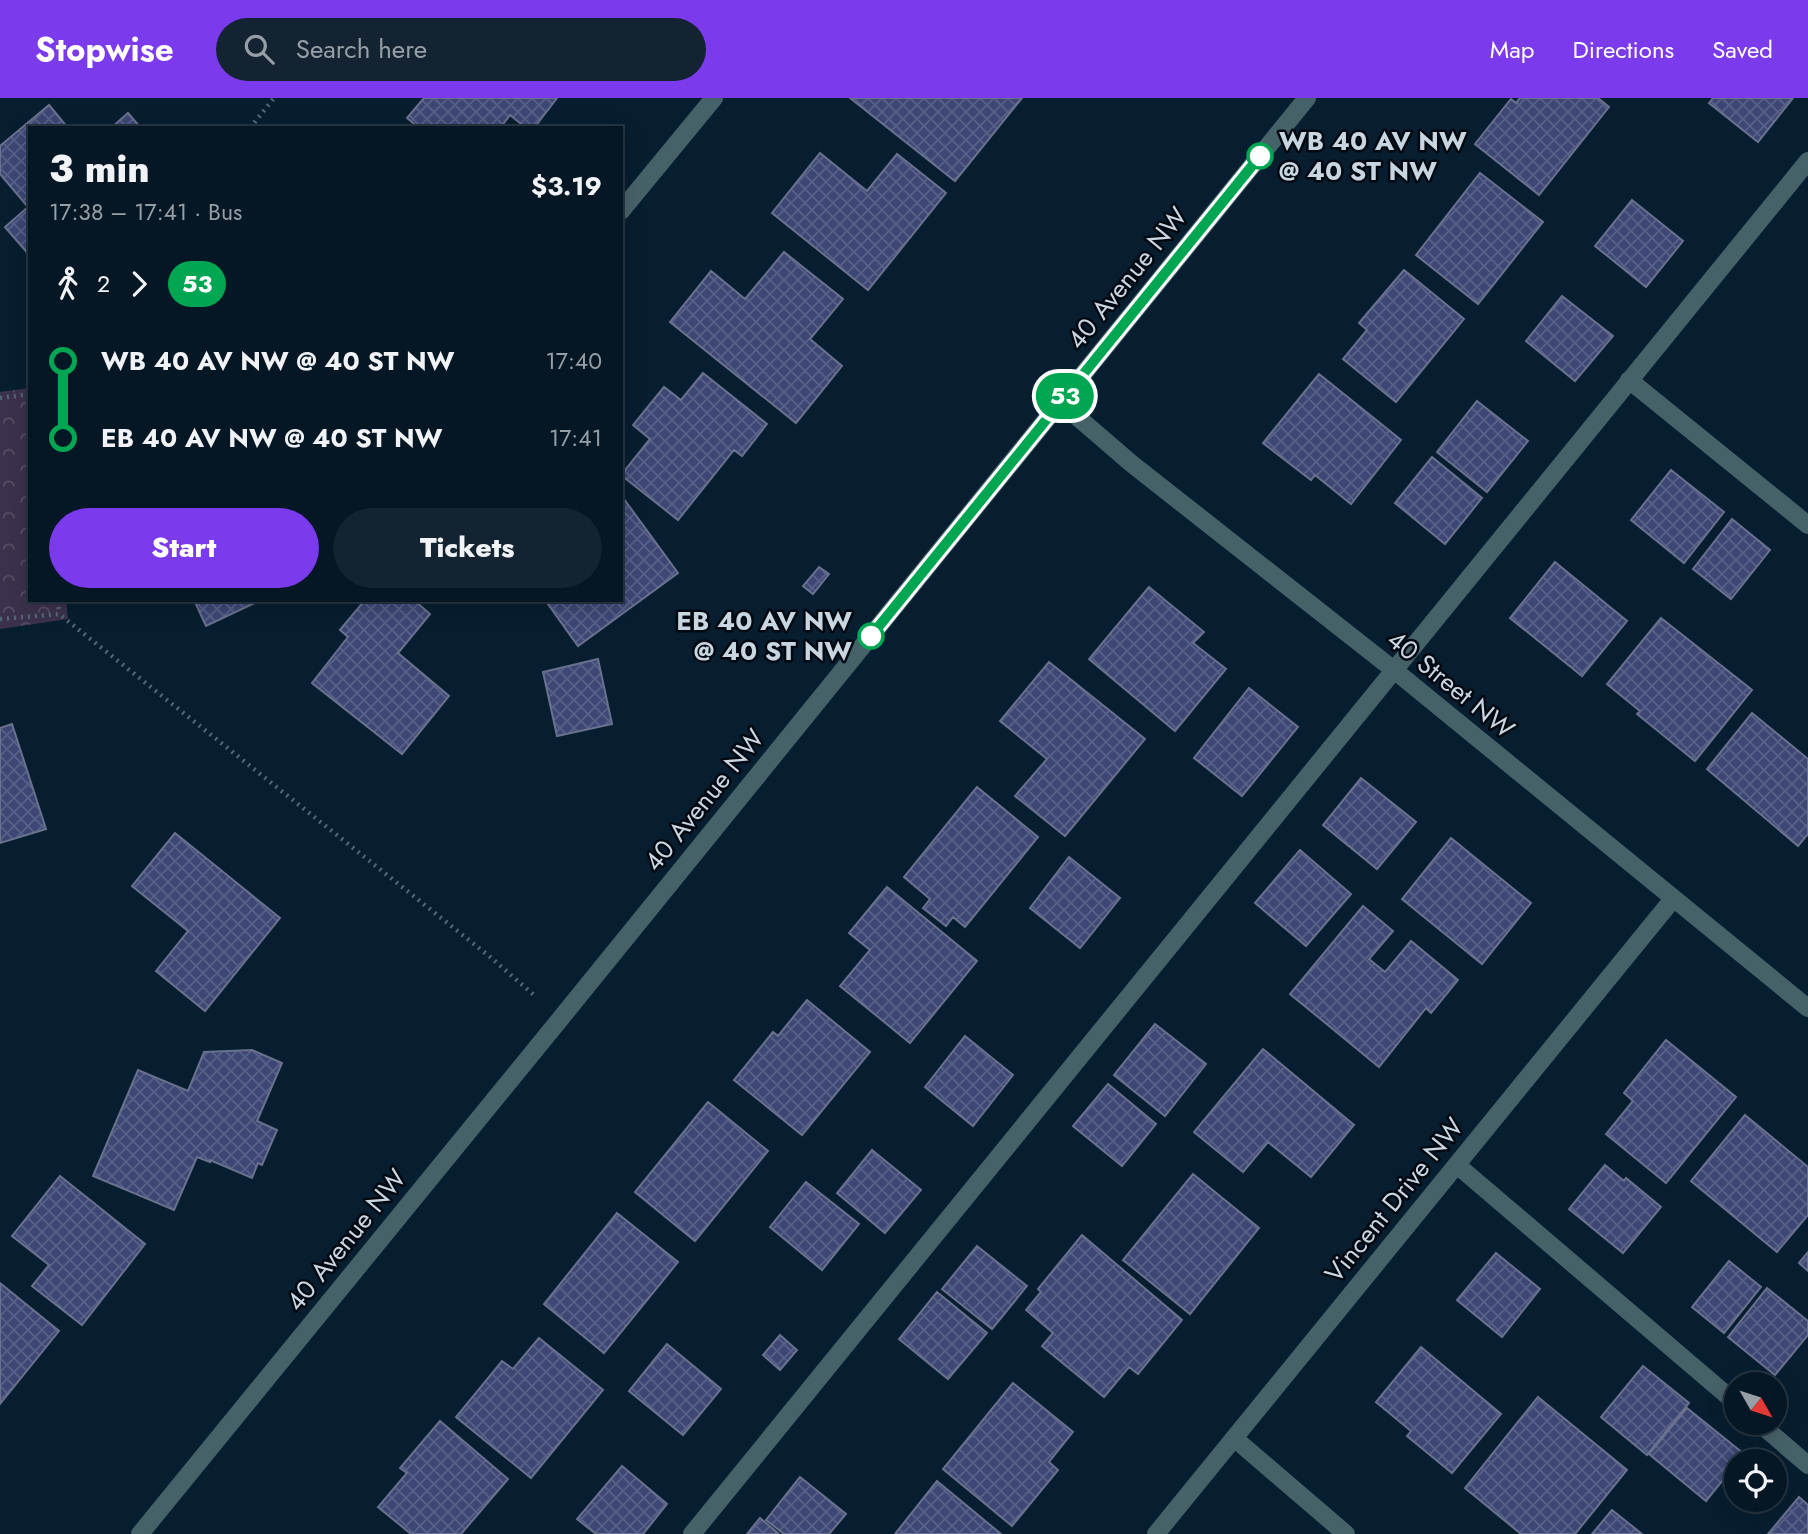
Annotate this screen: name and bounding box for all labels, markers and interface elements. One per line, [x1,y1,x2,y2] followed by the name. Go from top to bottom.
[216,18,706,81] search box
[35,26,174,73] text: Stopwise
[240,30,278,68] icon: search
[296,30,427,68] text: Search here
[1490,32,1535,67] text: Map
[1573,32,1674,67] text: Directions
[1712,32,1773,67] text: Saved
[1279,122,1467,190] place label: WB 40 AV NW @ 40 ST NW
[49,141,150,196] text: 3 min
[1247,143,1273,169] marker: WB 40 AV NW @ 40 ST NW
[531,167,602,205] text: $3.19
[49,195,242,229] text: 17:38 – 17:41 · Bus
[1058,199,1196,357] street label: 40 Avenue NW
[49,265,87,303] icon: walk
[120,265,158,303] icon: forward
[182,266,212,301] text: 53
[97,267,110,301] text: 2
[101,342,454,380] text: WB 40 AV NW @ 40 ST NW
[545,344,602,378] text: 17:40
[1034,373,1096,419] line badge: 53
[1050,378,1080,413] text: 53
[101,419,442,457] text: EB 40 AV NW @ 40 ST NW
[549,421,602,455] text: 17:41
[49,508,319,588] button: Start
[333,508,602,588] button: Tickets
[676,602,852,670] place label: EB 40 AV NW @ 40 ST NW
[1379,621,1523,747] street label: 40 Street NW
[858,623,884,649] marker: EB 40 AV NW @ 40 ST NW
[635,721,773,879] street label: 40 Avenue NW
[1315,1109,1473,1291] street label: Vincent Drive NW
[277,1161,415,1319] street label: 40 Avenue NW
[1724,1372,1787,1435] north arrow
[1724,1372,1787,1512] map controls
[1724,1449,1787,1512] button: locate

